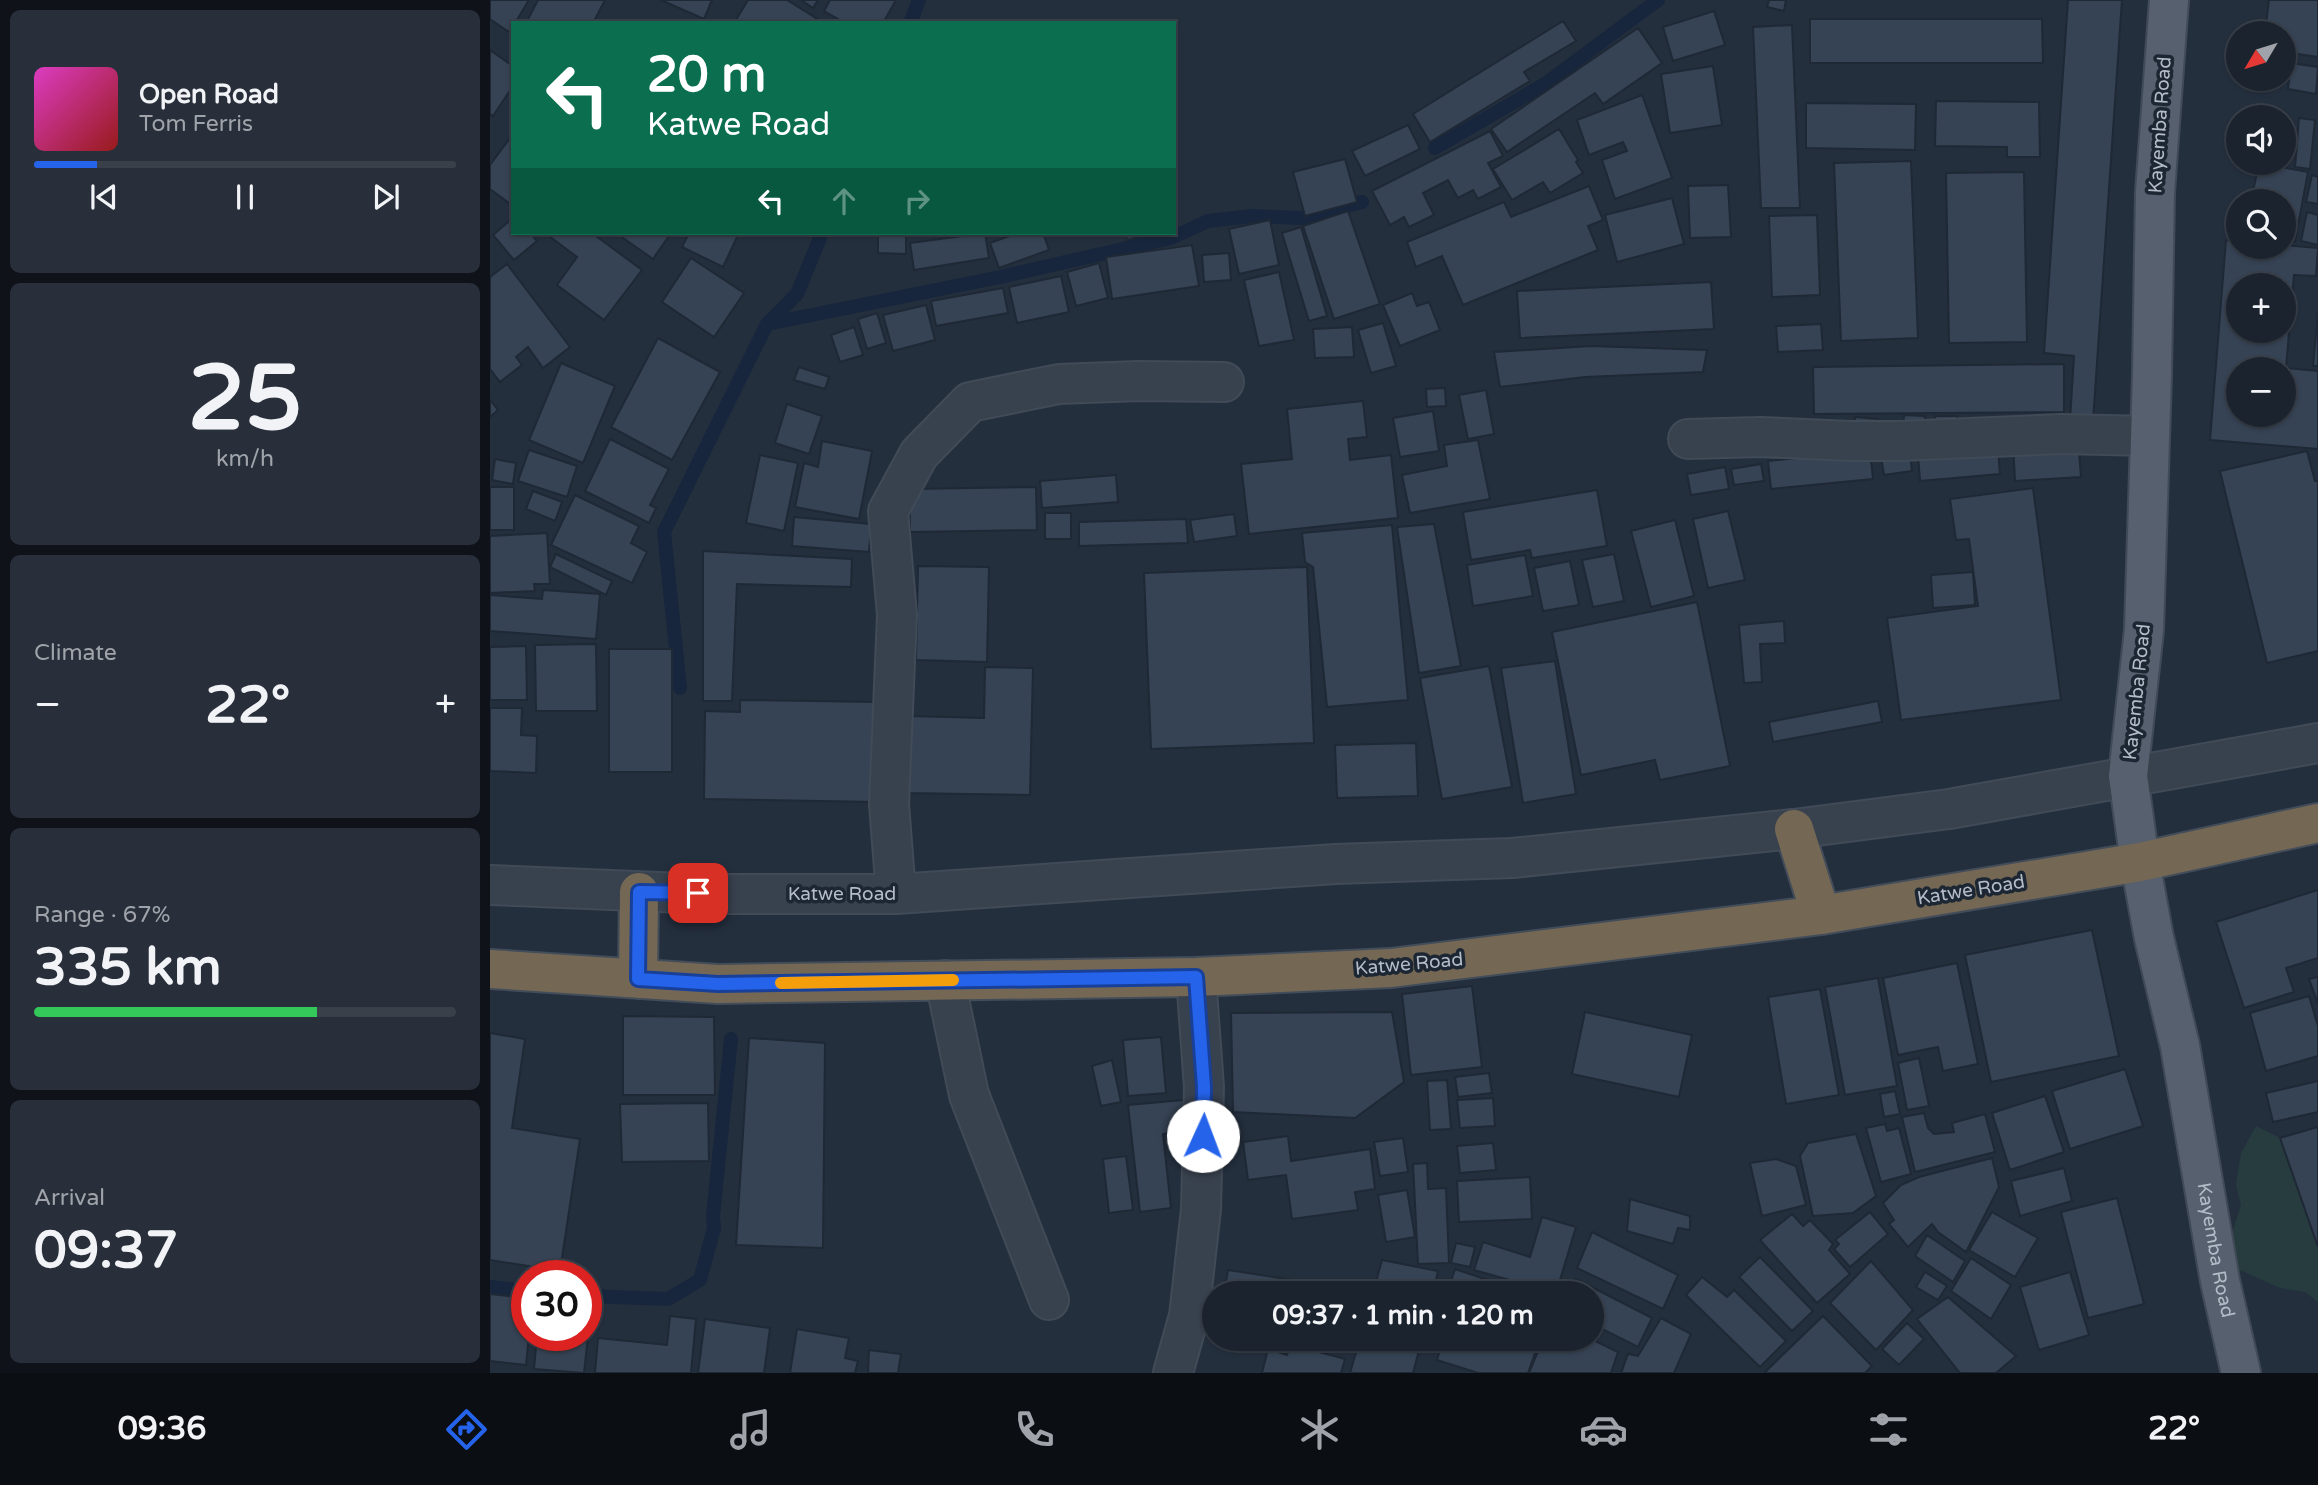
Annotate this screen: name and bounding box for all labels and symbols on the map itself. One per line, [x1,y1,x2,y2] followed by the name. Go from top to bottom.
[2226,21,2296,91] north arrow
[2144,56,2176,194] street label: Kayemba Road
[2119,623,2155,761] street label: Kayemba Road
[668,863,728,923] pin
[1916,871,2026,909] street label: Katwe Road
[788,883,896,905] street label: Katwe Road
[1354,948,1464,980] street label: Katwe Road
[1166,1099,1240,1173] position arrow
[2192,1181,2239,1320] street label: Kayemba Road
[511,1260,602,1351] speed limit sign: 30

